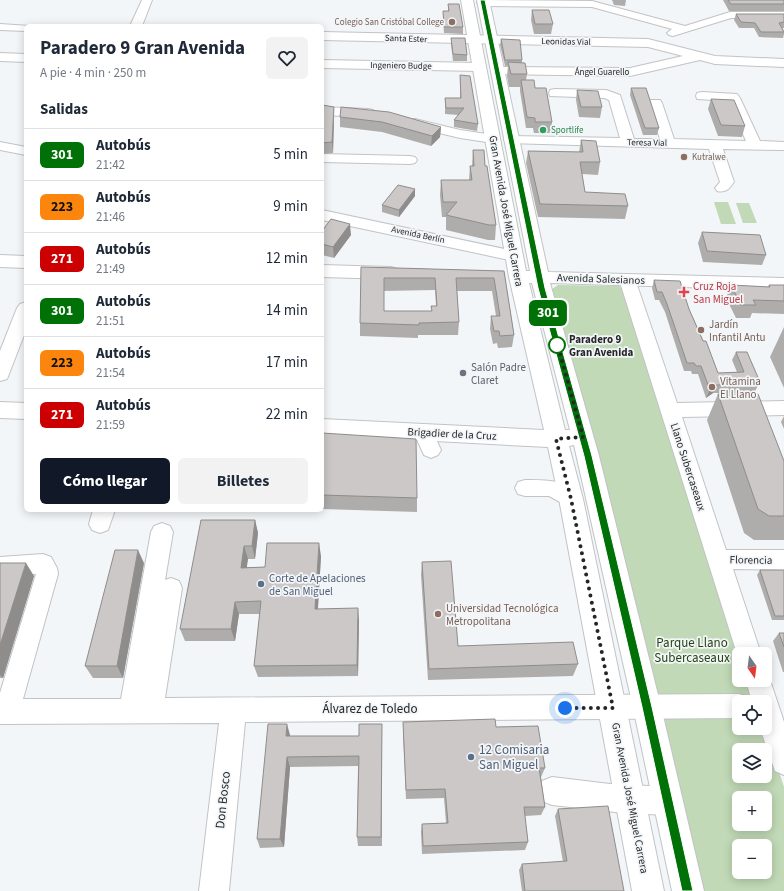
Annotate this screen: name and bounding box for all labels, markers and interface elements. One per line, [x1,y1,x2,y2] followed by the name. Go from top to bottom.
[335,16,445,29] place label: Colegio San Cristóbal College
[447,17,457,27] marker: Colegio San Cristóbal College
[385,32,428,46] street label: Santa Ester
[40,35,245,62] text: Paradero 9 Gran Avenida
[541,35,591,49] street label: Leonidas Vial
[266,37,308,79] button: heart
[370,59,432,73] street label: Ingeniero Budge
[40,64,146,82] text: A pie · 4 min · 250 m
[575,66,629,79] street label: Ángel Guarello
[40,99,88,120] text: Salidas
[551,124,584,137] place label: Sportlife
[538,125,548,135] marker: Sportlife
[485,134,527,288] street label: Gran Avenida José Miguel Carrera
[96,135,151,156] text: Autobús
[627,136,667,150] street label: Teresa Vial
[273,144,308,165] text: 5 min
[51,145,73,165] text: 301
[692,151,726,164] place label: Kutralwe
[679,152,689,162] marker: Kutralwe
[96,156,125,174] text: 21:42
[96,187,151,208] text: Autobús
[273,196,308,217] text: 9 min
[51,197,73,217] text: 223
[96,208,125,226] text: 21:46
[390,223,446,247] street label: Avenida Berlín
[96,239,151,260] text: Autobús
[266,248,308,269] text: 12 min
[51,249,73,269] text: 271
[96,260,125,278] text: 21:49
[557,270,646,288] street label: Avenida Salesianos
[693,279,743,307] place label: Cruz Roja San Miguel
[678,286,690,298] marker: Cruz Roja San Miguel
[96,291,151,312] text: Autobús
[266,300,308,321] text: 14 min
[525,300,571,326] line badge: 301
[51,301,73,321] text: 301
[537,303,559,323] text: 301
[96,312,125,330] text: 21:51
[709,317,766,345] place label: Jardín Infantil Antu
[696,325,706,335] marker: Jardín Infantil Antu
[569,332,633,360] place label: Paradero 9 Gran Avenida
[548,336,566,354] marker: Paradero 9 Gran Avenida
[96,343,151,364] text: Autobús
[266,352,308,373] text: 17 min
[51,353,73,373] text: 223
[471,360,527,388] place label: Salón Padre Claret
[96,364,125,382] text: 21:54
[458,368,468,378] marker: Salón Padre Claret
[720,374,761,402] place label: Vitamina El Llano
[707,382,717,392] marker: Vitamina El Llano
[96,395,151,416] text: Autobús
[266,404,308,425] text: 22 min
[51,405,73,425] text: 271
[96,416,125,434] text: 21:59
[667,421,709,513] street label: Llano Subercaseaux
[407,424,497,444] street label: Brigadier de la Cruz
[40,458,170,504] button: Cómo llegar
[178,458,308,504] button: Billetes
[730,552,772,568] street label: Florencia
[269,571,366,599] place label: Corte de Apelaciones de San Miguel
[256,579,266,589] marker: Corte de Apelaciones de San Miguel
[446,601,559,629] place label: Universidad Tecnológica Metropolitana
[433,609,443,619] marker: Universidad Tecnológica Metropolitana
[654,634,730,667] park label: Parque Llano Subercaseaux
[732,647,772,687] north arrow
[732,647,772,879] map controls
[732,695,772,735] button: locate
[555,698,575,718] your location
[322,700,418,718] street label: Álvarez de Toledo
[608,721,652,875] street label: Gran Avenida José Miguel Carrera
[479,741,549,774] place label: 12 Comisaria San Miguel
[732,743,772,783] button: layers
[466,752,476,762] marker: 12 Comisaria San Miguel
[211,770,235,830] street label: Don Bosco
[732,791,772,831] button: +
[732,839,772,879] button: −

